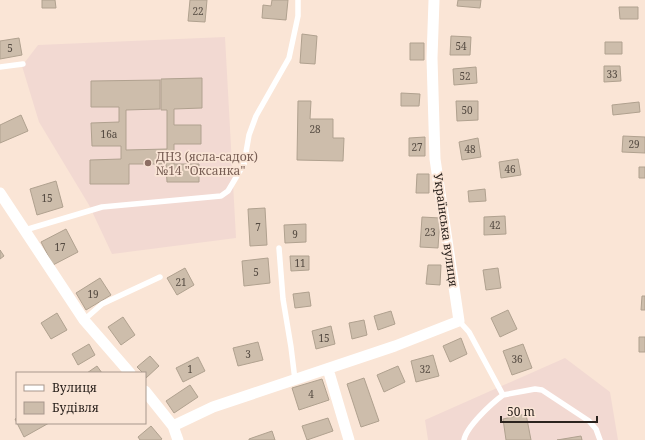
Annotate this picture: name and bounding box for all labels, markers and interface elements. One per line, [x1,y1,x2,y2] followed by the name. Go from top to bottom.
[192,4,204,18] house number: 22
[455,39,467,53] house number: 54
[7,41,13,55] house number: 5
[606,67,618,81] house number: 33
[459,69,471,83] house number: 52
[461,103,473,117] house number: 50
[309,122,321,136] house number: 28
[101,127,118,141] house number: 16а
[628,137,640,151] house number: 29
[411,140,423,154] house number: 27
[464,142,476,156] house number: 48
[156,148,258,179] place label: ДНЗ (ясла-садок) №14 "Оксанка"
[143,158,153,168] marker: ДНЗ (ясла-садок) №14 "Оксанка"
[504,162,516,176] house number: 46
[430,172,462,288] street label: Українська вулиця
[41,191,53,205] house number: 15
[489,218,501,232] house number: 42
[255,220,261,234] house number: 7
[424,225,436,239] house number: 23
[292,227,298,241] house number: 9
[54,240,66,254] house number: 17
[294,256,306,270] house number: 11
[253,265,259,279] house number: 5
[175,275,187,289] house number: 21
[87,287,99,301] house number: 19
[318,331,330,345] house number: 15
[245,347,251,361] house number: 3
[511,352,523,366] house number: 36
[187,362,193,376] house number: 1
[419,362,431,376] house number: 32
[16,372,146,424] legend
[52,379,97,396] text: Вулиця
[308,387,314,401] house number: 4
[501,398,597,424] scale bar
[52,399,99,416] text: Будівля
[507,403,535,420] text: 50 m

